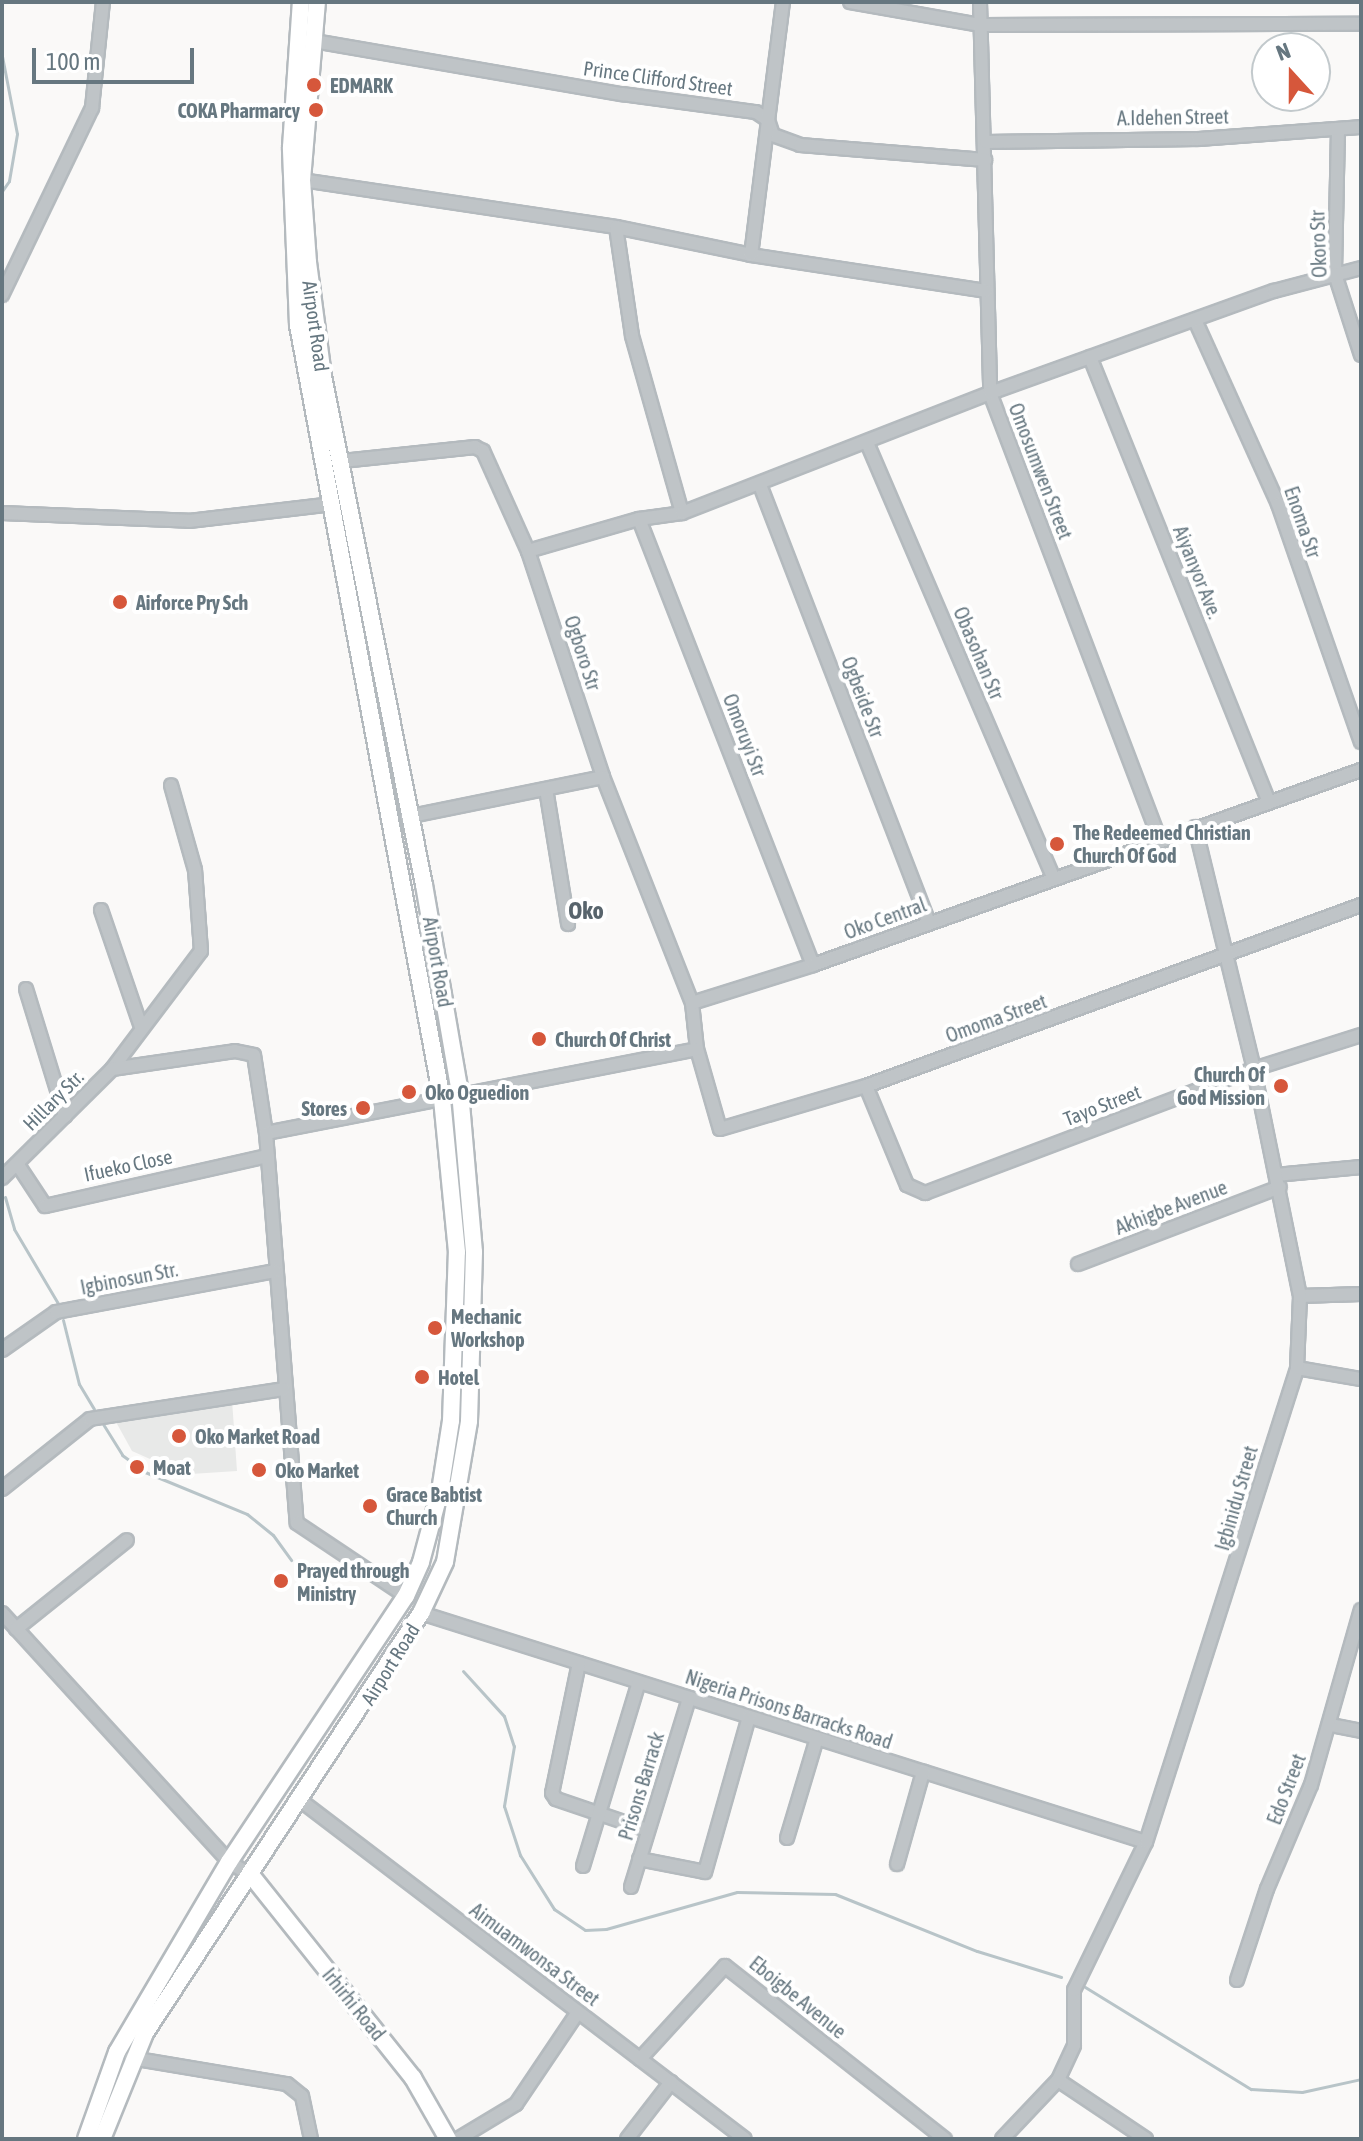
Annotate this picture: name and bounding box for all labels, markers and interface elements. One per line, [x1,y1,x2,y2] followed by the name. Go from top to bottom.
[36,32,198,82] scale bar
[1251,32,1331,112] north arrow
[1272,37,1294,66] text: N
[46,48,100,75] text: 100 m
[582,56,734,100] street label: Prince Clifford Street
[330,73,393,97] place label: EDMARK
[305,76,323,94] marker: EDMARK
[177,98,300,122] place label: COKA Pharmarcy
[307,101,325,119] marker: COKA Pharmarcy
[1117,104,1229,130] street label: A.Idehen Street
[1305,210,1331,278] street label: Okoro Str
[298,279,334,373] street label: Airport Road
[1004,400,1078,542] street label: Omosumwen Street
[1280,483,1326,561] street label: Enoma Str
[1169,522,1227,622] street label: Aiyanyor Ave.
[136,590,248,614] place label: Airforce Pry Sch
[111,593,129,611] marker: Airforce Pry Sch
[949,603,1009,703] street label: Obasohan Str
[560,613,606,693] street label: Ogboro Str
[837,653,889,741] street label: Ogbeide Str
[718,690,772,780] street label: Omoruyi Str
[1073,820,1251,867] place label: The Redeemed Christian Church Of God
[1048,835,1066,853] marker: The Redeemed Christian Church Of God
[841,892,929,944] street label: Oko Central
[568,897,604,925] district label: Oko
[418,915,458,1009] street label: Airport Road
[942,989,1050,1047] street label: Omoma Street
[555,1027,671,1051] place label: Church Of Christ
[530,1030,548,1048] marker: Church Of Christ
[1177,1062,1265,1109] place label: Church Of God Mission
[18,1065,88,1135] street label: Hillary Str.
[1272,1077,1290,1095] marker: Church Of God Mission
[1060,1079,1144,1131] street label: Tayo Street
[425,1080,529,1104] place label: Oko Oguedion
[400,1083,418,1101] marker: Oko Oguedion
[302,1096,347,1120] place label: Stores
[354,1099,372,1117] marker: Stores
[82,1144,174,1186] street label: Ifueko Close
[1112,1175,1230,1239] street label: Akhigbe Avenue
[78,1257,180,1299] street label: Igbinosun Str.
[451,1304,525,1351] place label: Mechanic Workshop
[426,1319,444,1337] marker: Mechanic Workshop
[438,1365,479,1389] place label: Hotel
[413,1368,431,1386] marker: Hotel
[195,1424,320,1448] place label: Oko Market Road
[170,1427,188,1445] marker: Oko Market Road
[1210,1443,1262,1553] street label: Igbinidu Street
[153,1455,191,1479] place label: Moat
[128,1458,146,1476] marker: Moat
[275,1458,359,1482] place label: Oko Market
[250,1461,268,1479] marker: Oko Market
[386,1482,482,1529] place label: Grace Babtist Church
[361,1497,379,1515] marker: Grace Babtist Church
[297,1558,410,1605] place label: Prayed through Ministry
[272,1572,290,1590] marker: Prayed through Ministry
[356,1619,424,1709] street label: Airport Road
[683,1664,895,1754] street label: Nigeria Prisons Barracks Road
[613,1729,669,1843] street label: Prisons Barrack
[1262,1750,1310,1828] street label: Edo Street
[465,1897,605,2011] street label: Aimuamwonsa Street
[745,1951,851,2043] street label: Eboigbe Avenue
[317,1963,391,2045] street label: Irhirhi Road

